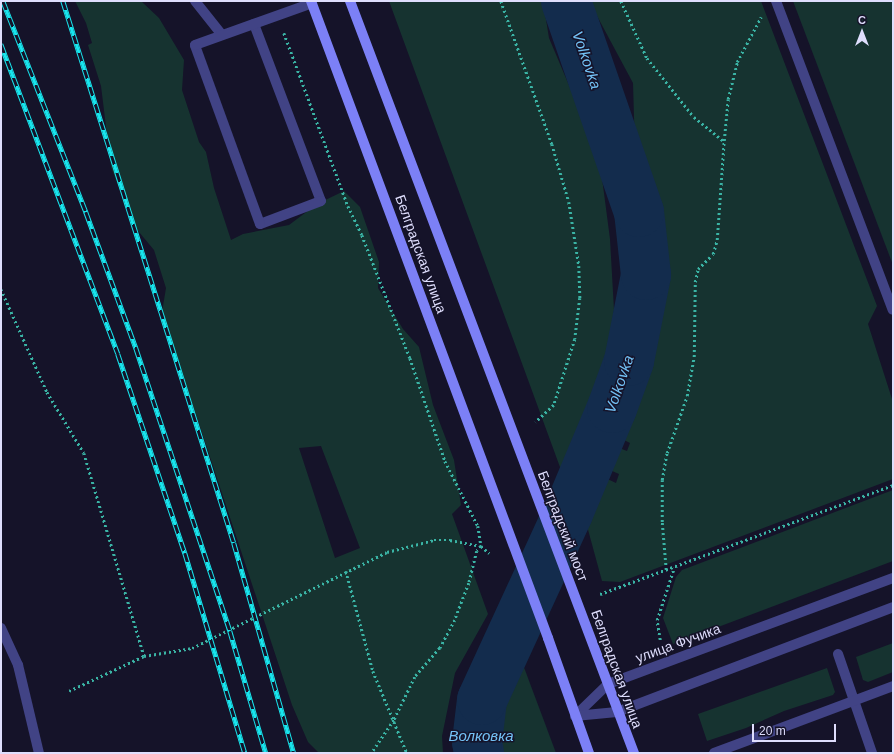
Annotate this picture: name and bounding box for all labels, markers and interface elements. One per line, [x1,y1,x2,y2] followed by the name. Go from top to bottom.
[842,12,882,52] north arrow
[858,14,866,26] text: С
[569,29,605,91] water label: Volkovka
[392,193,450,315] street label: Белградская улица
[601,353,637,415] water label: Volkovka
[534,468,592,584] street label: Белградский мост
[588,608,646,730] street label: Белградская улица
[633,620,723,666] street label: улица Фучика
[754,716,838,742] scale bar
[759,724,786,738] text: 20 m
[448,727,514,745] water label: Волковка

